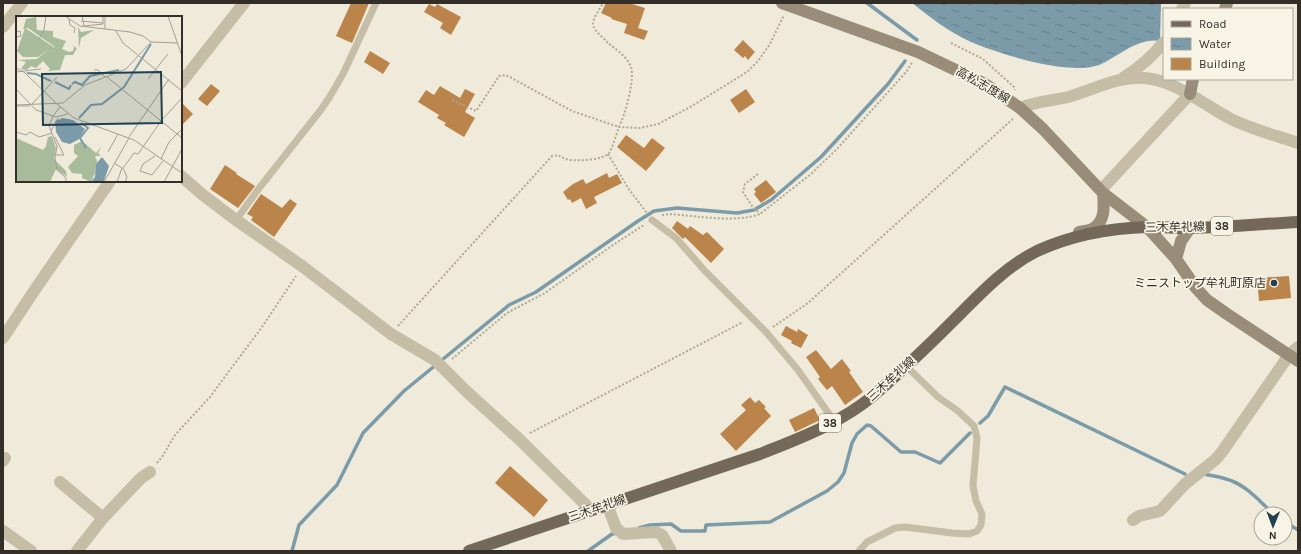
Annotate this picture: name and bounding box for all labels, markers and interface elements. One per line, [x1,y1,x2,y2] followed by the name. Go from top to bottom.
[1163,8,1293,80] legend
[16,16,182,182] inset map
[1199,17,1227,31] text: Road
[1199,37,1232,51] text: Water
[1199,57,1246,71] text: Building
[954,64,1012,106] street label: 高松志度線
[1211,217,1233,235] road number: 38
[1145,219,1205,235] street label: 三木牟礼線
[1134,276,1266,290] place label: ミニストップ牟礼町原店
[1269,278,1279,288] marker: ミニストップ牟礼町原店
[864,354,918,404] street label: 三木牟礼線
[819,414,841,432] road number: 38
[566,492,628,524] street label: 三木牟礼線
[1253,506,1293,546] north arrow
[1269,529,1277,542] text: N

